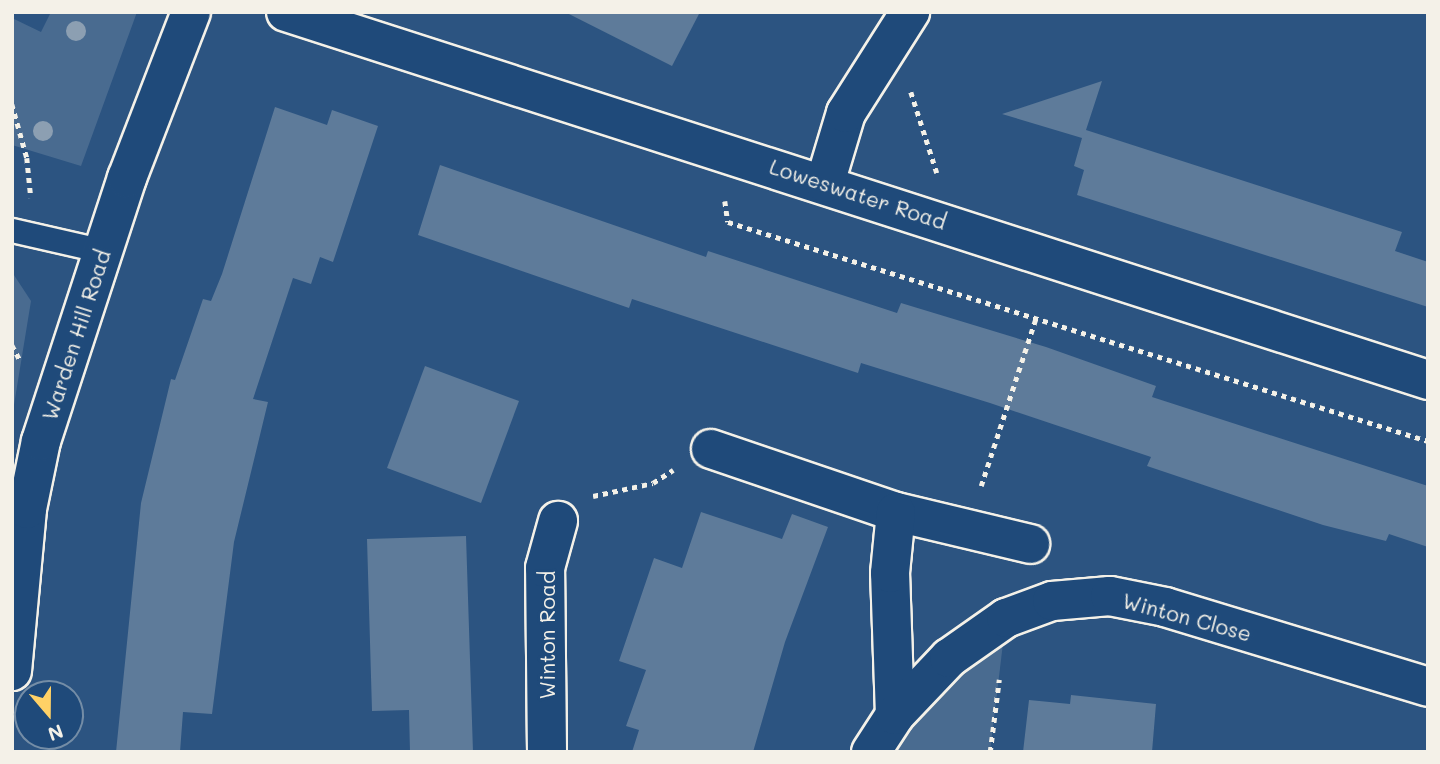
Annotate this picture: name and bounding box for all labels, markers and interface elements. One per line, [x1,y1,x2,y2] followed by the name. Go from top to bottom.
[767,154,949,234] street label: Loweswater Road
[37,247,115,423] street label: Warden Hill Road
[534,571,560,699] street label: Winton Road
[1120,588,1254,646] street label: Winton Close
[14,680,84,750] north arrow
[45,719,67,748] text: N

